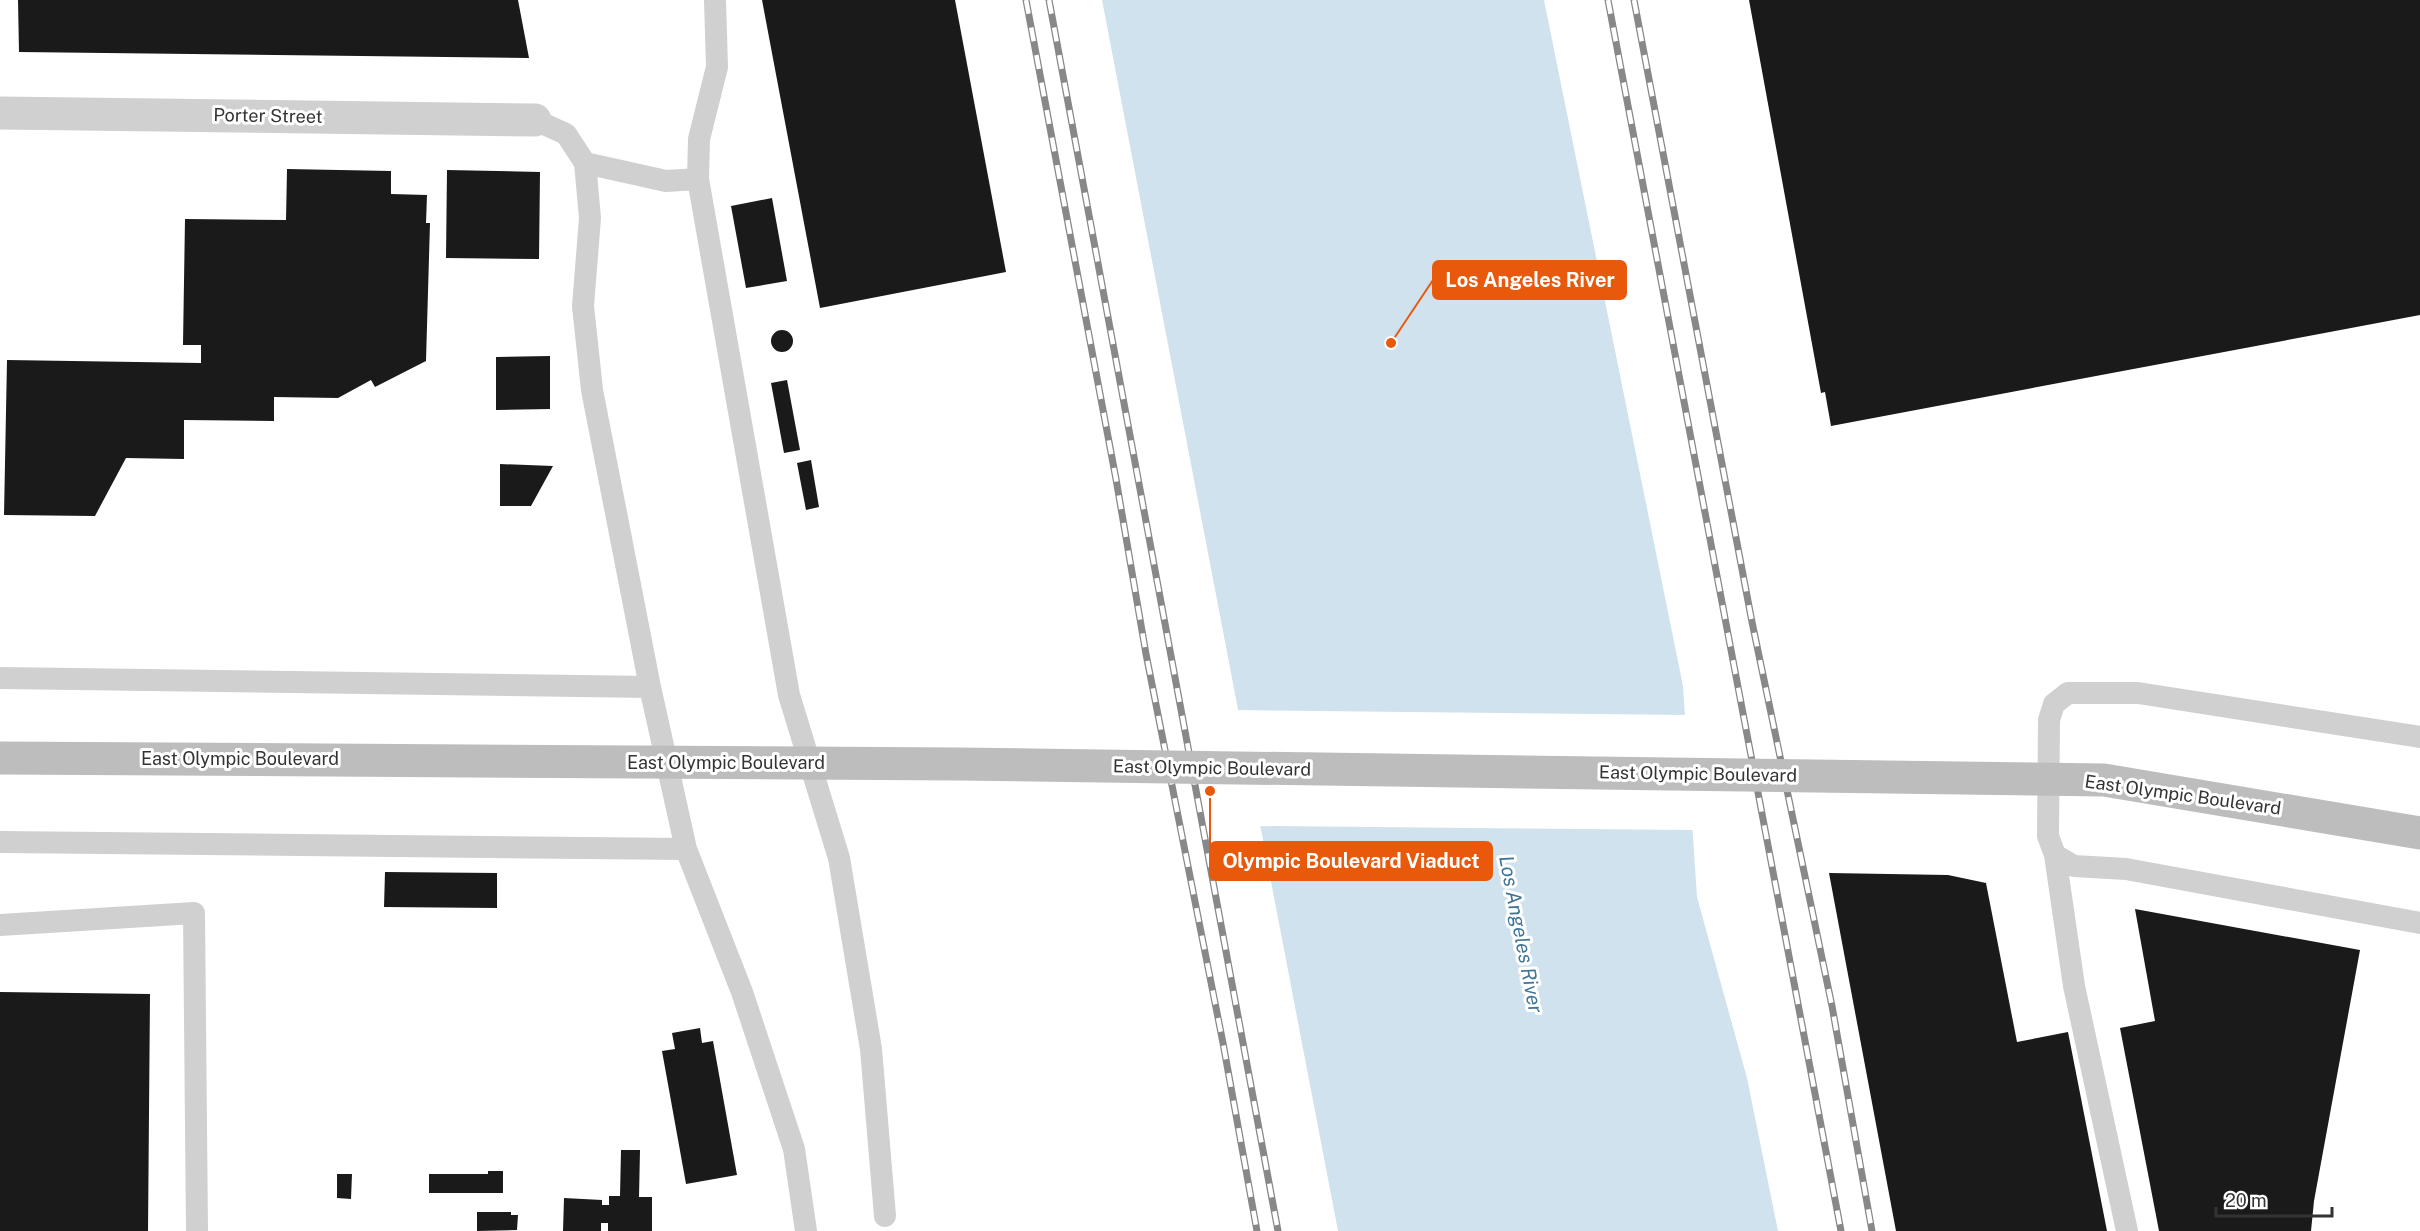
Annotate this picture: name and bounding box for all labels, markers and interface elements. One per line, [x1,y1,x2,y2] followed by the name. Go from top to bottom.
[213,104,323,127] street label: Porter Street
[1433,261,1626,299] callout: Los Angeles River
[1445,268,1615,292] text: Los Angeles River
[141,748,339,769] street label: East Olympic Boulevard
[627,752,825,773] street label: East Olympic Boulevard
[1113,755,1311,780] street label: East Olympic Boulevard
[1599,761,1797,786] street label: East Olympic Boulevard
[2084,770,2283,819] street label: East Olympic Boulevard
[1210,842,1492,880] callout: Olympic Boulevard Viaduct
[1222,849,1480,873] text: Olympic Boulevard Viaduct
[1494,853,1548,1015] water label: Los Angeles River
[2216,1180,2332,1218] scale bar
[2225,1190,2267,1211] text: 20 m

